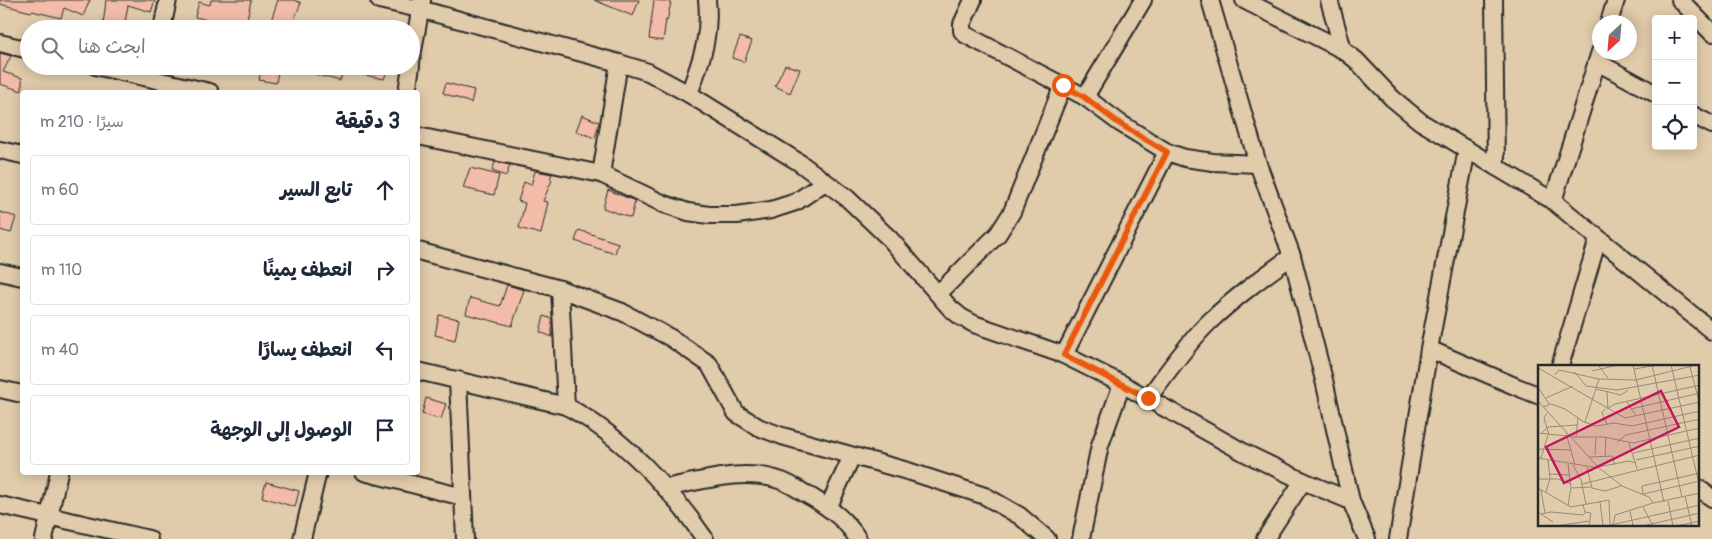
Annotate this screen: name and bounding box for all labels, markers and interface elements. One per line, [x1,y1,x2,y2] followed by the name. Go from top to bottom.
[1592,15,1637,60] north arrow
[1652,15,1697,150] map controls
[1652,15,1697,60] button: +
[20,20,420,75] search box
[38,34,66,62] icon: search
[78,35,146,59] text: ابحث هنا
[1652,60,1697,105] button: −
[1052,74,1075,97] route start
[1652,105,1697,150] button: locate
[335,108,400,135] text: 3 دقيقة
[40,112,124,132] text: سيرًا · 210 m
[371,176,399,204] icon: ahead
[280,178,352,202] text: تابع السير
[41,180,79,200] text: 60 m
[371,256,399,284] icon: right
[263,258,352,282] text: انعطف يمينًا
[41,260,82,280] text: 110 m
[371,336,399,364] icon: left
[258,338,352,362] text: انعطف يسارًا
[41,340,79,360] text: 40 m
[1538,365,1700,526] inset map
[1137,387,1160,410] route end
[371,416,399,444] icon: arrive
[210,418,352,442] text: الوصول إلى الوجهة

